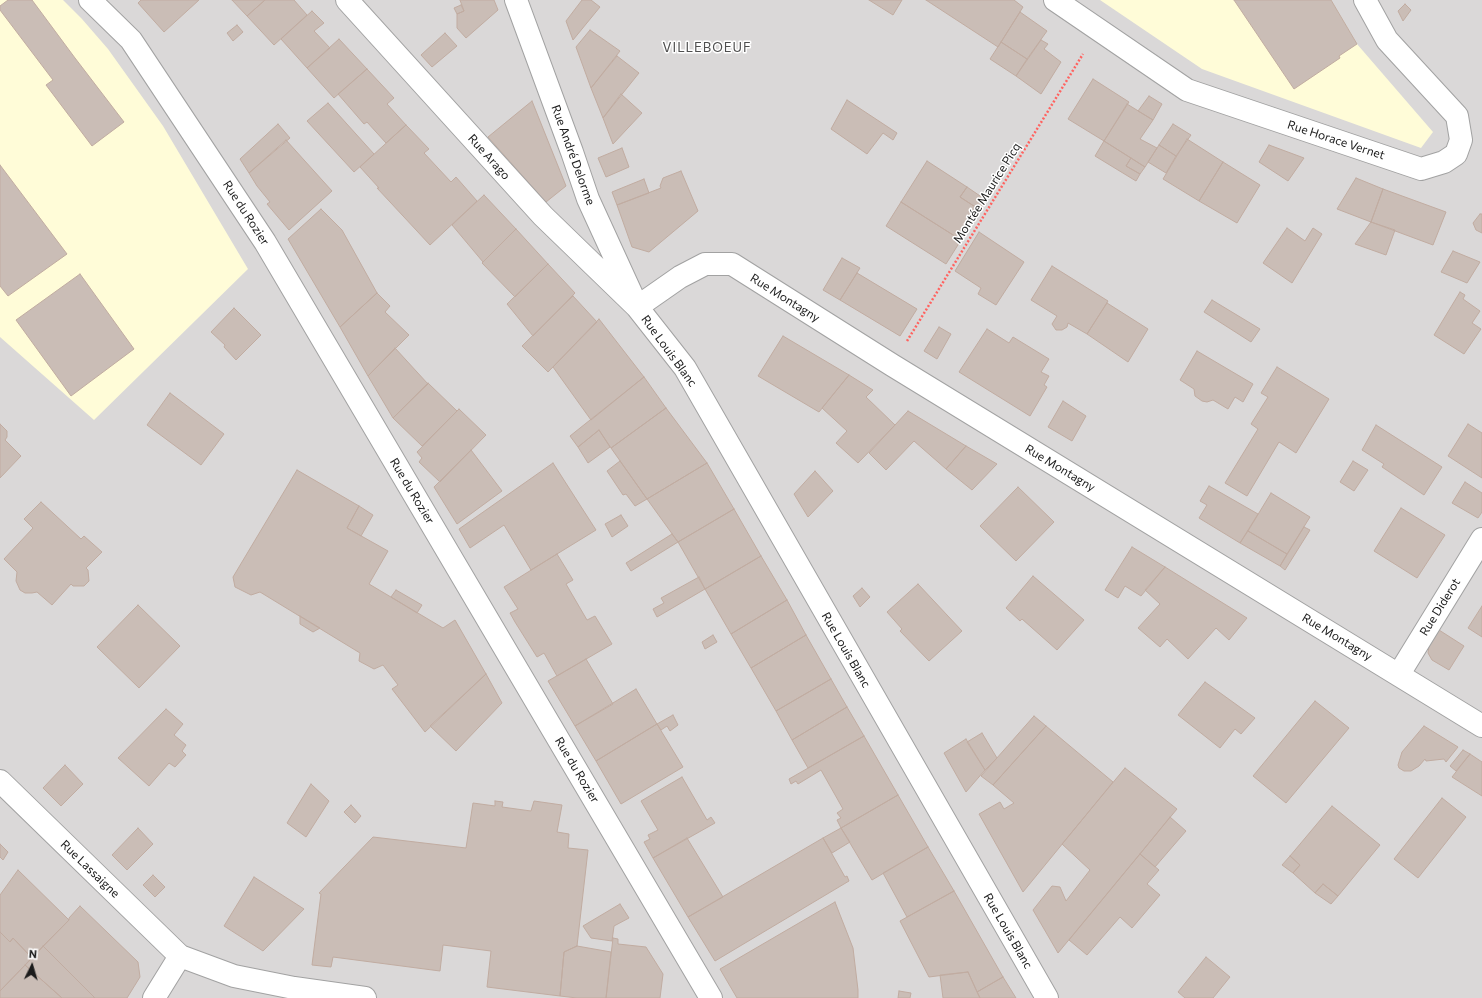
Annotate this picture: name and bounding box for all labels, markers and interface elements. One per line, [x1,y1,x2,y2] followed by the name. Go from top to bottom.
[663,40,751,56] district label: VILLEBOEUF
[548,103,598,207] street label: Rue André Delorme
[1285,117,1387,163] street label: Rue Horace Vernet
[465,131,513,183] street label: Rue Arago
[950,140,1024,246] street label: Montée Maurice Picq
[220,178,272,248] street label: Rue du Rozier
[747,271,823,325] street label: Rue Montagny
[638,312,700,390] street label: Rue Louis Blanc
[1022,441,1098,495] street label: Rue Montagny
[387,455,437,527] street label: Rue du Rozier
[1417,576,1463,638] street label: Rue Diderot
[819,610,873,690] street label: Rue Louis Blanc
[1299,610,1375,664] street label: Rue Montagny
[552,734,602,806] street label: Rue du Rozier
[58,837,122,901] street label: Rue Lassaigne
[981,891,1035,971] street label: Rue Louis Blanc
[12,946,52,986] north arrow
[28,947,38,960] text: N

